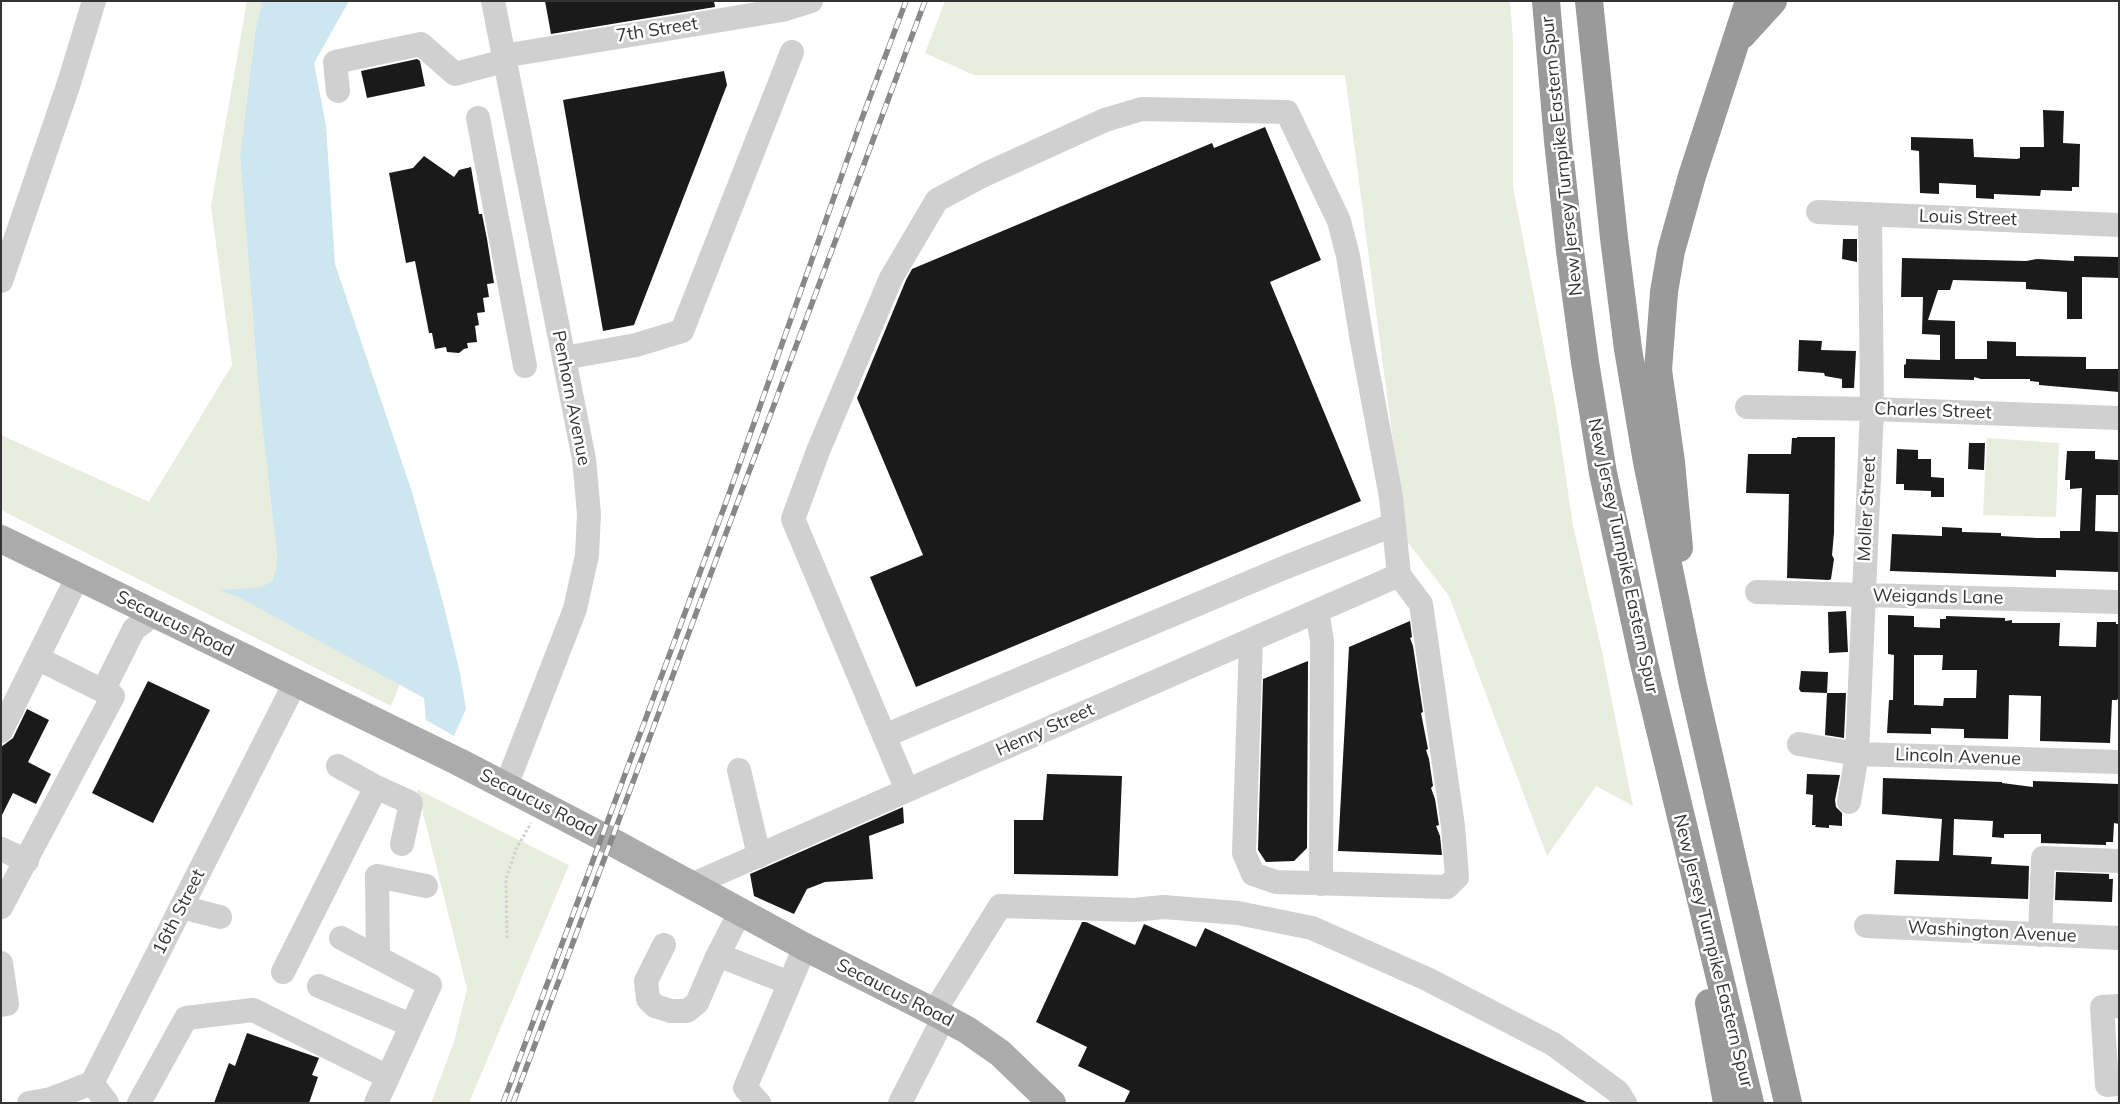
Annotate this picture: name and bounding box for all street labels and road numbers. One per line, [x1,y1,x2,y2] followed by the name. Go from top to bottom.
[615,13,699,47] street label: 7th Street
[1537,15,1587,297] street label: New Jersey Turnpike Eastern Spur
[1919,205,2017,231] street label: Louis Street
[547,329,595,467] street label: Penhorn Avenue
[1874,398,1992,424] street label: Charles Street
[1583,416,1663,696] street label: New Jersey Turnpike Eastern Spur
[1853,456,1881,562] street label: Moller Street
[1873,585,2003,609] street label: Weigands Lane
[113,586,237,662] street label: Secaucus Road
[993,699,1097,761] street label: Henry Street
[1895,744,2021,770] street label: Lincoln Avenue
[476,764,600,842] street label: Secaucus Road
[1669,812,1757,1090] street label: New Jersey Turnpike Eastern Spur
[148,866,210,958] street label: 16th Street
[1907,917,2077,947] street label: Washington Avenue
[833,954,957,1032] street label: Secaucus Road

